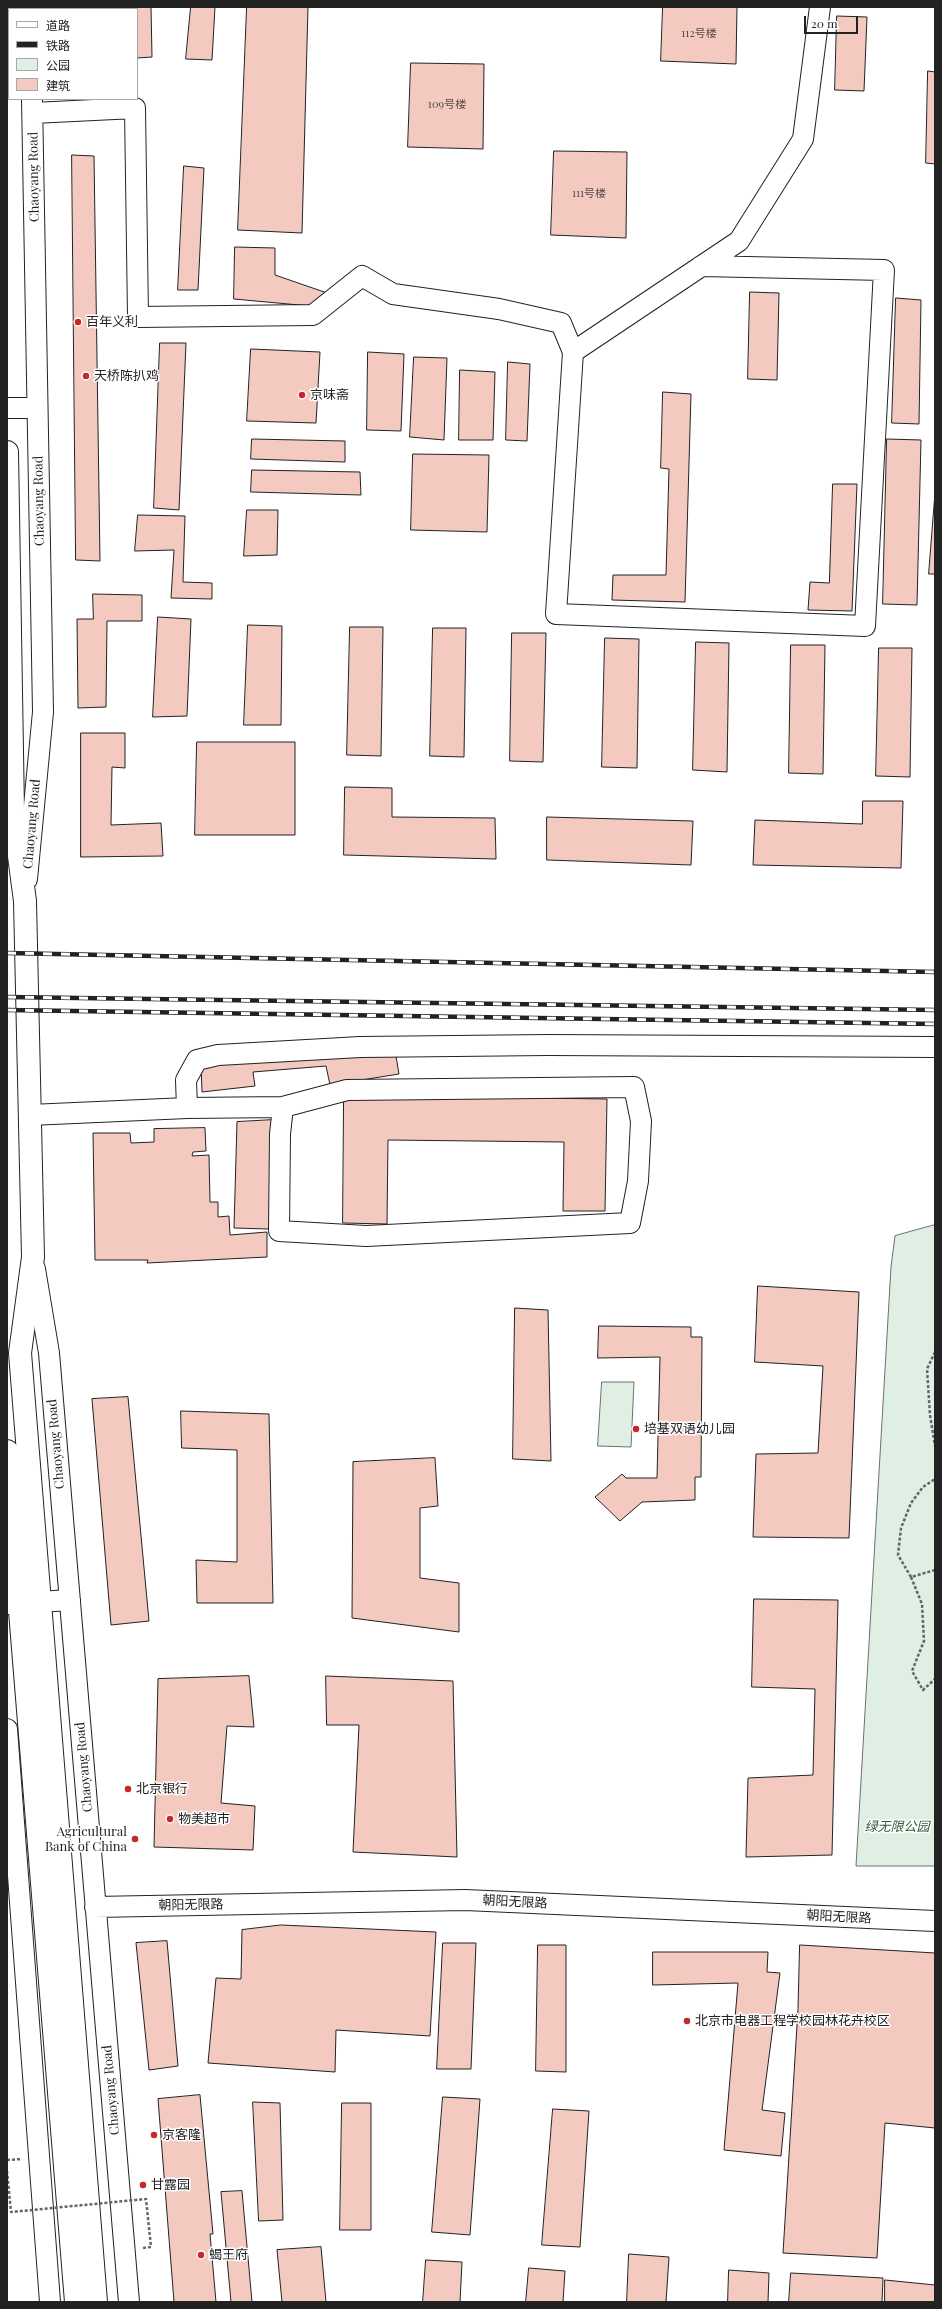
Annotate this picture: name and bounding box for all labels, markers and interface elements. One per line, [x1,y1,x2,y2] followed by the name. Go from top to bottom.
[8,8,138,100] legend
[806,8,860,34] scale bar
[811,15,838,31] text: 20 m
[46,17,70,33] text: 道路
[681,27,717,41] house number: 112号楼
[46,37,70,53] text: 铁路
[46,57,70,73] text: 公园
[46,77,70,93] text: 建筑
[428,98,466,112] house number: 109号楼
[25,132,43,222] street label: Chaoyang Road
[572,187,606,201] house number: 111号楼
[86,314,138,330] place label: 百年义利
[73,317,83,327] marker: 百年义利
[94,368,159,384] place label: 天桥陈扒鸡
[81,371,91,381] marker: 天桥陈扒鸡
[310,387,349,403] place label: 京味斋
[297,390,307,400] marker: 京味斋
[30,456,48,546] street label: Chaoyang Road
[20,778,44,870] street label: Chaoyang Road
[44,1398,68,1490] street label: Chaoyang Road
[644,1421,735,1437] place label: 培基双语幼儿园
[631,1424,641,1434] marker: 培基双语幼儿园
[72,1721,96,1813] street label: Chaoyang Road
[136,1781,188,1797] place label: 北京银行
[123,1784,133,1794] marker: 北京银行
[178,1811,230,1827] place label: 物美超市
[165,1814,175,1824] marker: 物美超市
[865,1819,929,1835] park label: 绿无限公园
[45,1824,127,1855] place label: Agricultural Bank of China
[130,1834,140,1844] marker: Agricultural Bank of China
[482,1893,548,1911] street label: 朝阳无限路
[158,1897,224,1913] street label: 朝阳无限路
[806,1908,872,1926] street label: 朝阳无限路
[695,2013,890,2029] place label: 北京市电器工程学校园林花卉校区
[682,2016,692,2026] marker: 北京市电器工程学校园林花卉校区
[99,2044,123,2136] street label: Chaoyang Road
[162,2127,201,2143] place label: 京客隆
[149,2130,159,2140] marker: 京客隆
[151,2177,190,2193] place label: 甘露园
[138,2180,148,2190] marker: 甘露园
[209,2247,248,2263] place label: 蝎王府
[196,2250,206,2260] marker: 蝎王府

